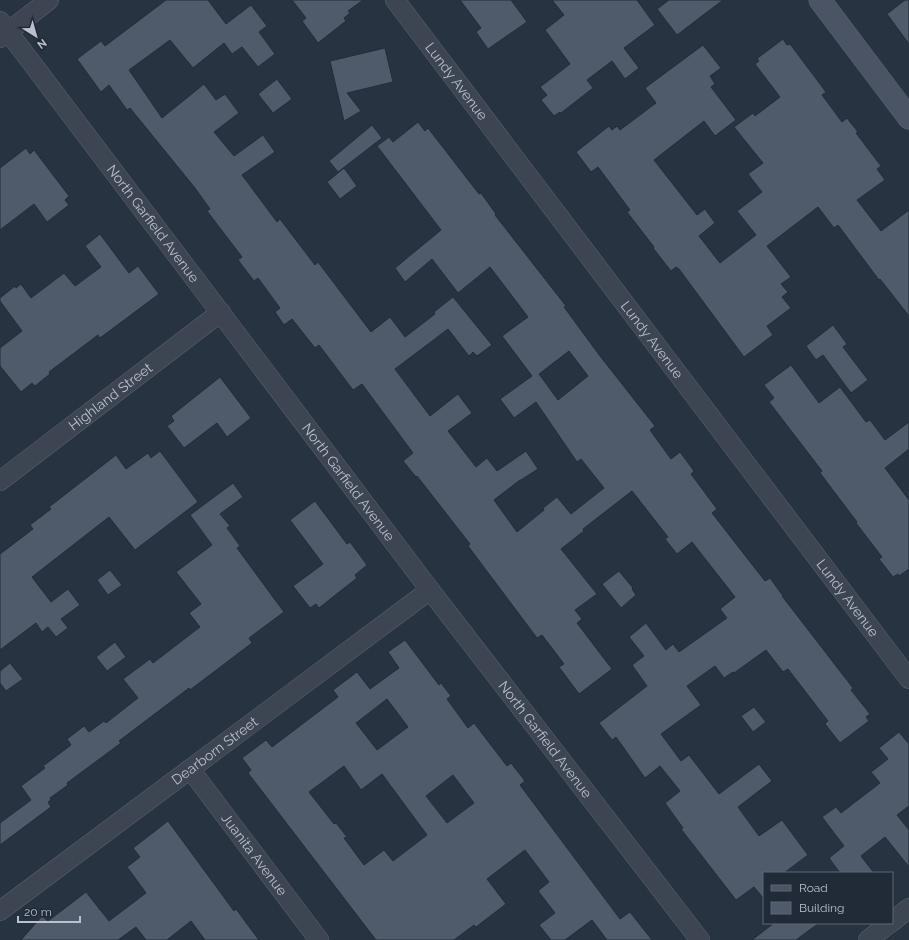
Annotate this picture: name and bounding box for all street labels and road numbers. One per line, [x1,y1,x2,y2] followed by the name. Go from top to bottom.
[422,39,491,123] street label: Lundy Avenue
[104,162,203,286] street label: North Garfield Avenue
[618,298,687,382] street label: Lundy Avenue
[65,359,156,434] street label: Highland Street
[299,420,398,544] street label: North Garfield Avenue
[813,556,882,640] street label: Lundy Avenue
[495,678,595,801] street label: North Garfield Avenue
[169,713,261,788] street label: Dearborn Street
[218,810,290,899] street label: Juanita Avenue

